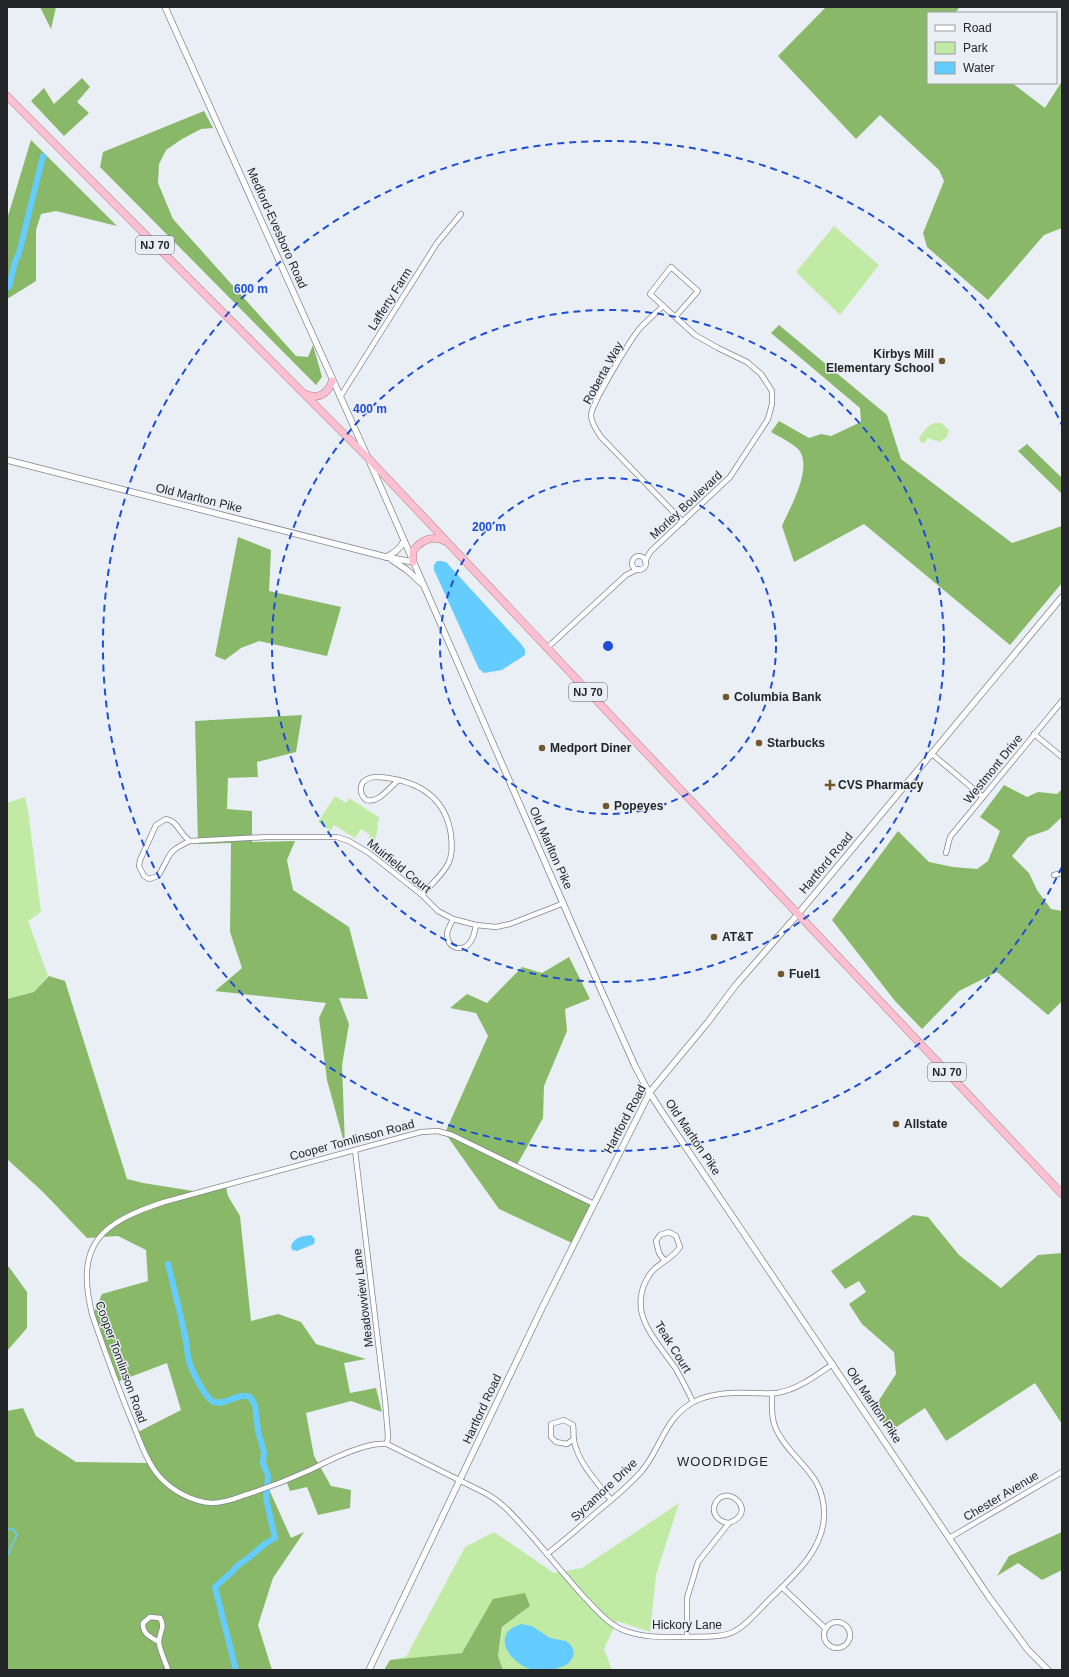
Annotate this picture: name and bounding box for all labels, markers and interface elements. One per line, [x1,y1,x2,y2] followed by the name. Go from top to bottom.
[927,12,1057,84] legend
[963,21,992,35] text: Road
[963,41,989,55] text: Park
[963,61,995,75] text: Water
[244,165,310,291] street label: Medford-Evesboro Road
[136,236,174,254] road number: NJ 70
[365,265,415,333] street label: Lafferty Farm
[234,282,268,296] text: 600 m
[580,339,626,407] street label: Roberta Way
[826,347,934,375] place label: Kirbys Mill Elementary School
[937,356,947,366] marker: Kirbys Mill Elementary School
[353,402,387,416] text: 400 m
[647,468,725,542] street label: Morley Boulevard
[154,480,244,516] street label: Old Marlton Pike
[472,520,506,534] text: 200 m
[601,639,615,653] centre of rings
[569,683,607,701] road number: NJ 70
[734,690,822,704] place label: Columbia Bank
[721,692,731,702] marker: Columbia Bank
[961,731,1025,806] street label: Westmont Drive
[767,736,825,750] place label: Starbucks
[754,738,764,748] marker: Starbucks
[550,741,632,755] place label: Medport Diner
[537,743,547,753] marker: Medport Diner
[838,778,924,792] place label: CVS Pharmacy
[825,780,835,790] marker: CVS Pharmacy
[614,799,664,813] place label: Popeyes
[601,801,611,811] marker: Popeyes
[527,805,576,892] street label: Old Marlton Pike
[796,830,856,896] street label: Hartford Road
[364,836,434,896] street label: Muirfield Court
[722,930,754,944] place label: AT&T
[709,932,719,942] marker: AT&T
[789,967,821,981] place label: Fuel1
[776,969,786,979] marker: Fuel1
[928,1063,966,1081] road number: NJ 70
[601,1082,649,1156] street label: Hartford Road
[662,1096,724,1178] street label: Old Marlton Pike
[288,1117,416,1163] street label: Cooper Tomlinson Road
[904,1117,948,1131] place label: Allstate
[891,1119,901,1129] marker: Allstate
[350,1248,376,1348] street label: Meadowview Lane
[92,1299,150,1425] street label: Cooper Tomlinson Road
[652,1319,695,1376] street label: Teak Court
[843,1364,905,1446] street label: Old Marlton Pike
[460,1372,504,1446] street label: Hartford Road
[677,1454,769,1469] district label: WOODRIDGE
[568,1456,640,1524] street label: Sycamore Drive
[961,1468,1041,1524] street label: Chester Avenue
[652,1618,722,1632] street label: Hickory Lane

